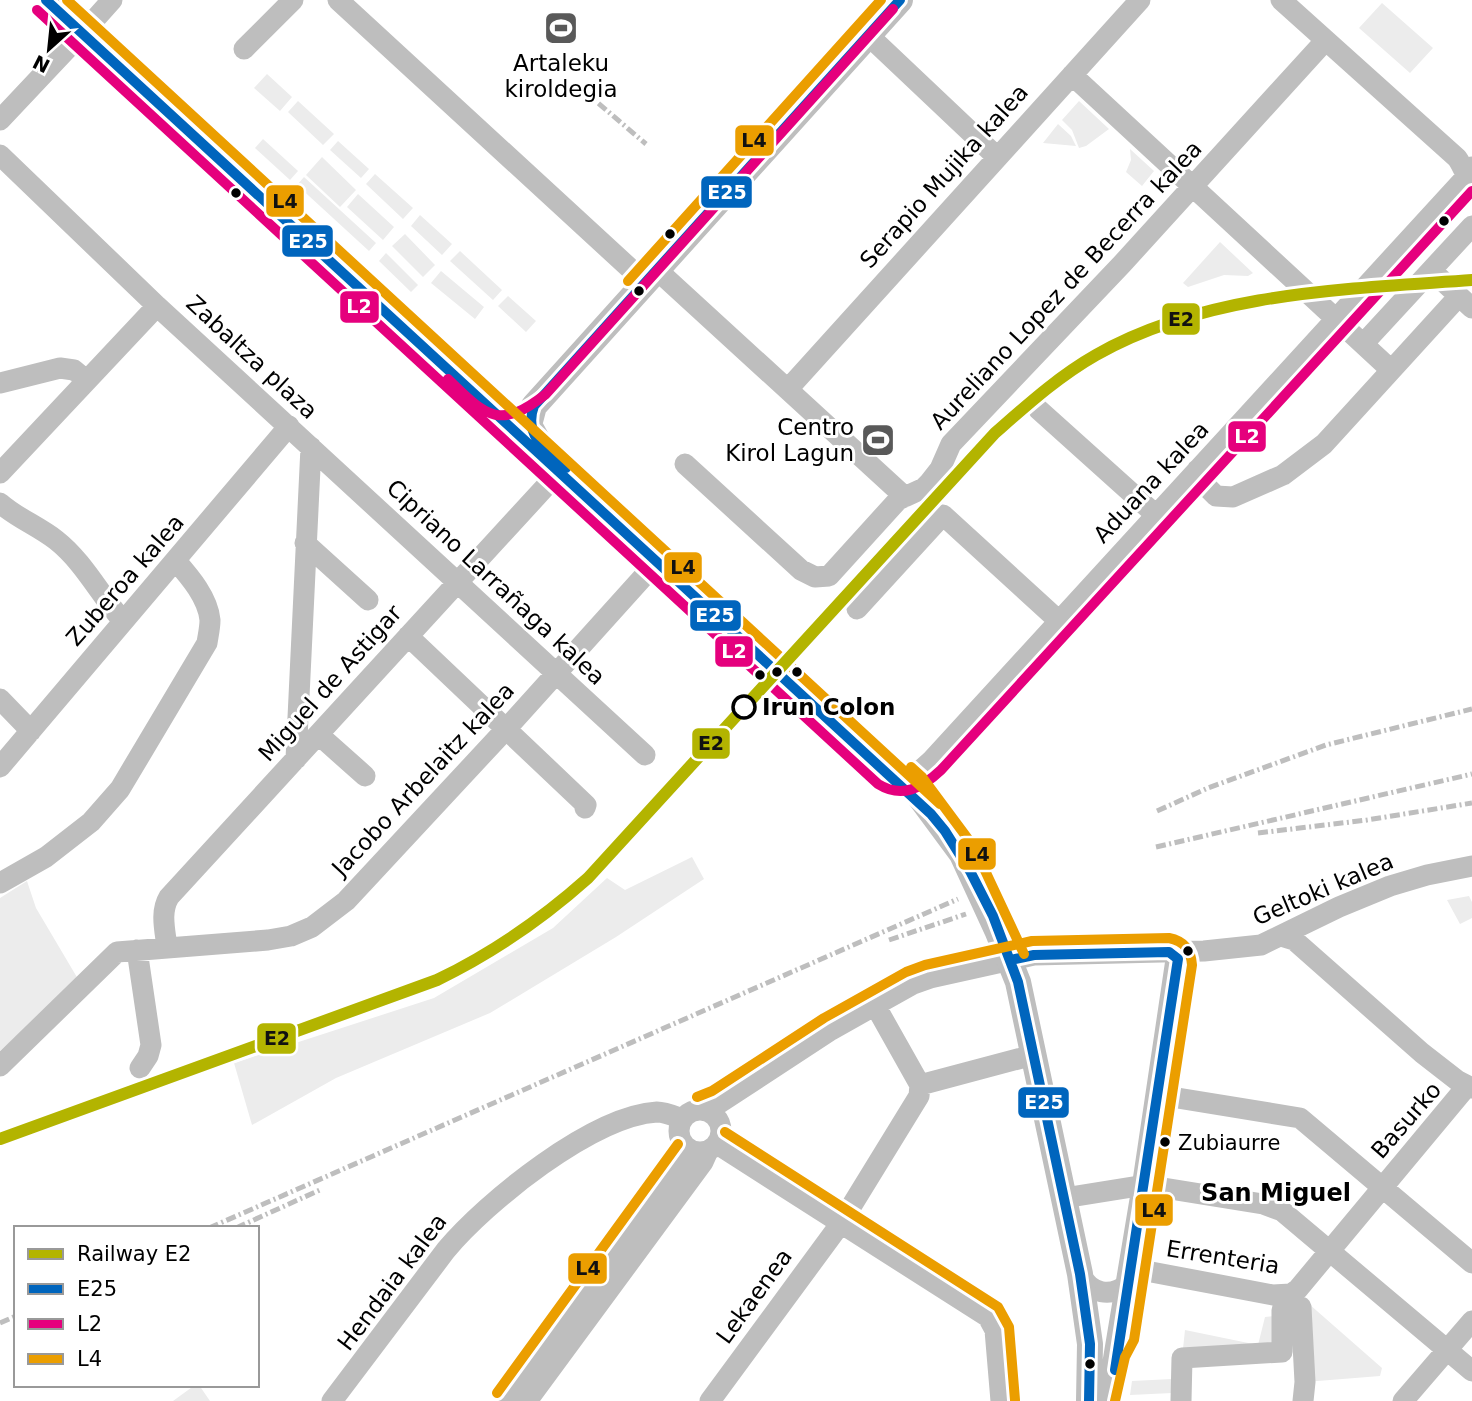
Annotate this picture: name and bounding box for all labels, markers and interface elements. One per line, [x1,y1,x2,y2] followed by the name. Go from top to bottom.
[542,9,580,47] sports icon: Artaleku kiroldegia
[14,14,84,84] north arrow
[505,50,617,102] place label: Artaleku kiroldegia
[29,51,53,78] text: N
[855,79,1033,273] street label: Serapio Mujika kalea
[734,124,775,157] line badge: L4
[741,129,767,151] text: L4
[925,135,1207,435] street label: Aureliano Lopez de Becerra kalea
[700,175,753,209] line badge: E25
[707,181,747,203] text: E25
[265,184,305,218] line badge: L4
[229,186,243,200] unlabelled marker
[272,190,298,212] text: L4
[1437,214,1451,228] unlabelled marker
[281,224,334,258] line badge: E25
[663,227,677,241] unlabelled marker
[288,230,328,252] text: E25
[632,284,646,298] unlabelled marker
[181,290,323,424] street label: Zabaltza plaza
[339,290,380,324] line badge: L2
[346,295,372,317] text: L2
[1161,302,1201,336] line badge: E2
[1168,308,1194,330] text: E2
[725,414,854,466] place label: Centro Kirol Lagun
[1088,416,1214,548] street label: Aduana kalea
[1227,420,1267,453] line badge: L2
[859,421,897,459] sports icon: Centro Kirol Lagun
[1234,425,1260,447] text: L2
[382,474,610,690] street label: Cipriano Larrañaga kalea
[61,509,189,651] street label: Zuberoa kalea
[663,551,703,584] line badge: L4
[670,556,696,578] text: L4
[253,599,407,766] street label: Miguel de Astigar
[689,599,742,632] line badge: E25
[695,604,735,626] text: E25
[714,635,754,668] line badge: L2
[721,640,747,662] text: L2
[770,665,784,679] unlabelled marker
[790,665,804,679] unlabelled marker
[753,668,767,682] unlabelled marker
[325,677,519,882] street label: Jacobo Arbelaitz kalea
[762,694,895,720] place label: Irun Colon
[732,695,756,719] marker: Irun Colon
[691,727,731,760] line badge: E2
[698,732,724,754] text: E2
[957,837,997,871] line badge: L4
[964,843,990,865] text: L4
[1249,848,1397,930] street label: Geltoki kalea
[1181,944,1195,958] unlabelled marker
[256,1022,297,1055] line badge: E2
[264,1027,290,1049] text: E2
[1366,1077,1446,1163] street label: Basurko
[1017,1086,1070,1119] line badge: E25
[1024,1091,1064,1113] text: E25
[1178,1131,1280,1155] place label: Zubiaurre
[1158,1135,1172,1149] marker: Zubiaurre
[1201,1179,1351,1207] district label: San Miguel
[1134,1193,1174,1227] line badge: L4
[1141,1199,1167,1221] text: L4
[332,1209,452,1355] street label: Hendaia kalea
[14,1226,259,1387] legend
[1164,1235,1282,1279] street label: Errenteria
[77,1242,191,1266] text: Railway E2
[711,1244,797,1348] street label: Lekaenea
[567,1252,608,1285] line badge: L4
[575,1257,601,1279] text: L4
[77,1277,117,1301] text: E25
[77,1312,102,1336] text: L2
[77,1347,102,1371] text: L4
[1083,1357,1097,1371] unlabelled marker

